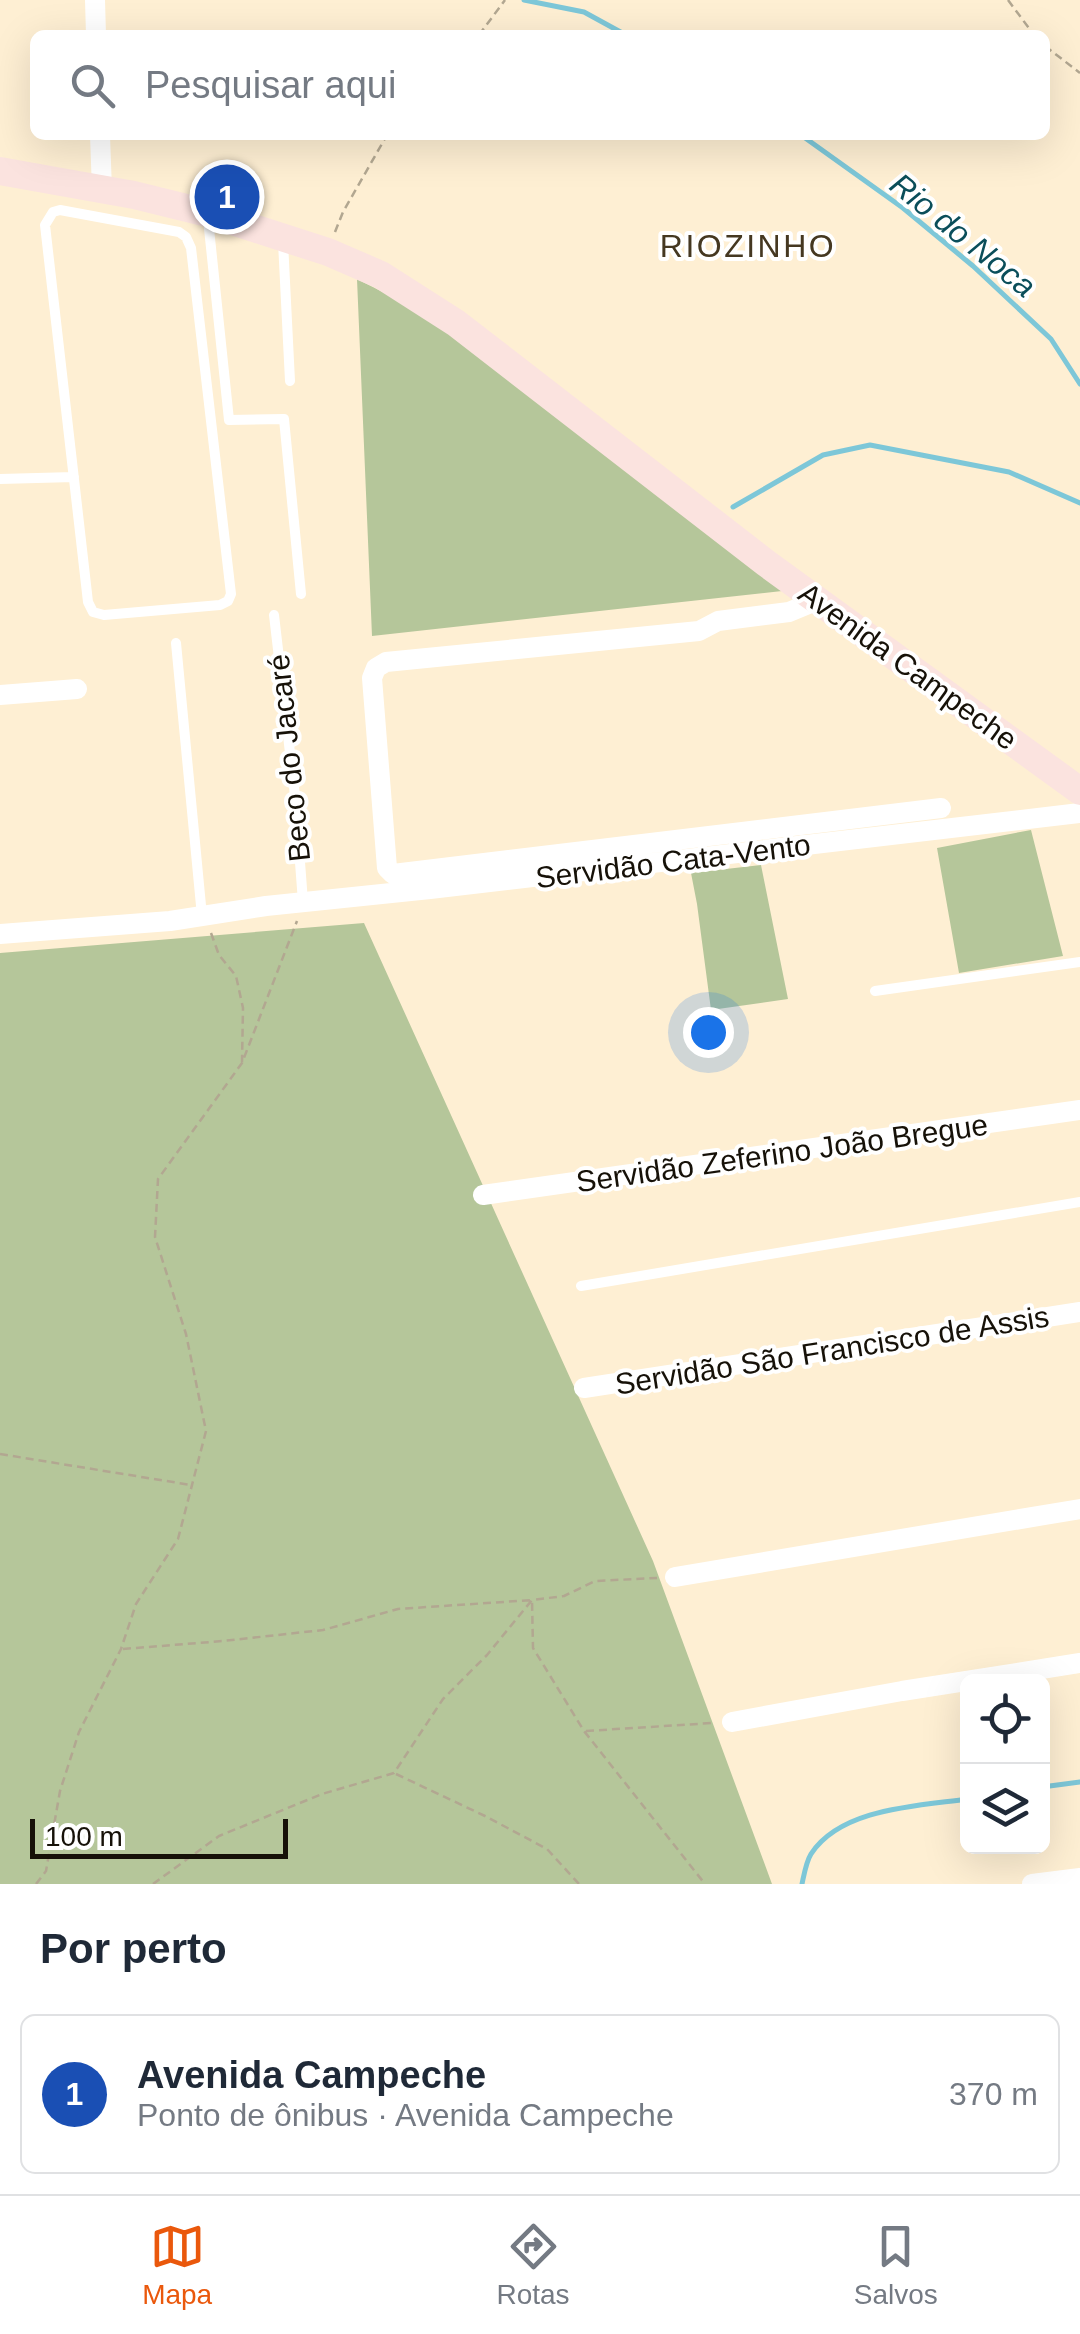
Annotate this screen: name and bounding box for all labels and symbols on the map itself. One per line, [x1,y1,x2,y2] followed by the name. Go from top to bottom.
[194,160,260,234] pin: 1
[883,166,1043,304] water label: Rio do Noca
[660,228,836,264] district label: RIOZINHO
[793,576,1023,756] street label: Avenida Campeche
[262,653,316,863] street label: Beco do Jacaré
[534,828,812,894] street label: Servidão Cata-Vento
[683,1007,734,1058] your location
[574,1108,990,1198] street label: Servidão Zeferino João Bregue
[613,1299,1051,1401] street label: Servidão São Francisco de Assis
[30,1814,288,1858] scale bar

